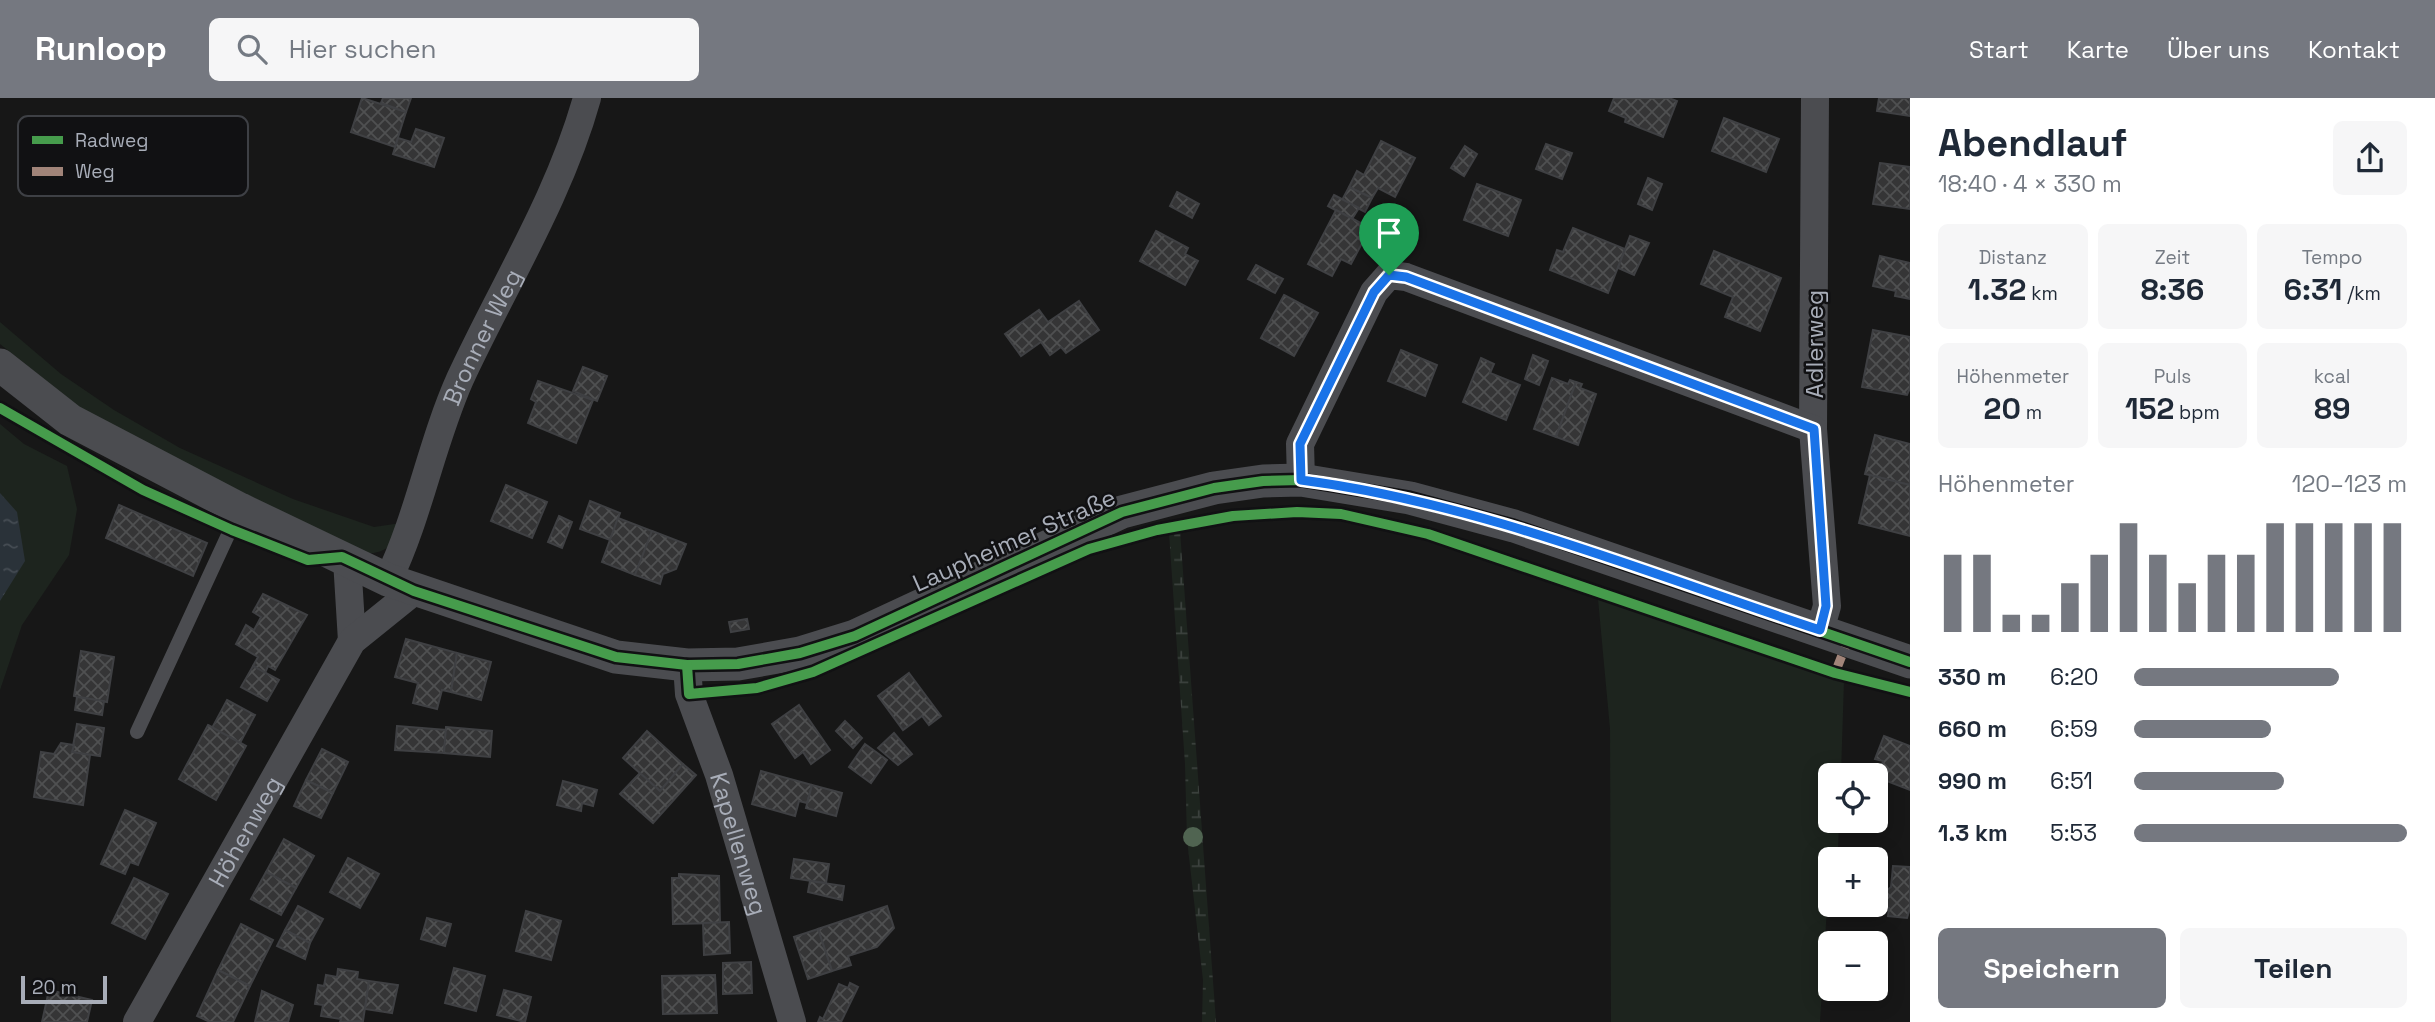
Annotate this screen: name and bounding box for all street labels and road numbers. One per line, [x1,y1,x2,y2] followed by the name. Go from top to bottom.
[435,263,528,410] street label: Bronner Weg
[1799,290,1830,398] street label: Adlerweg
[908,481,1120,599] street label: Laupheimer Straße
[704,769,775,919] street label: Kapellenweg
[201,770,288,892] street label: Höhenweg

